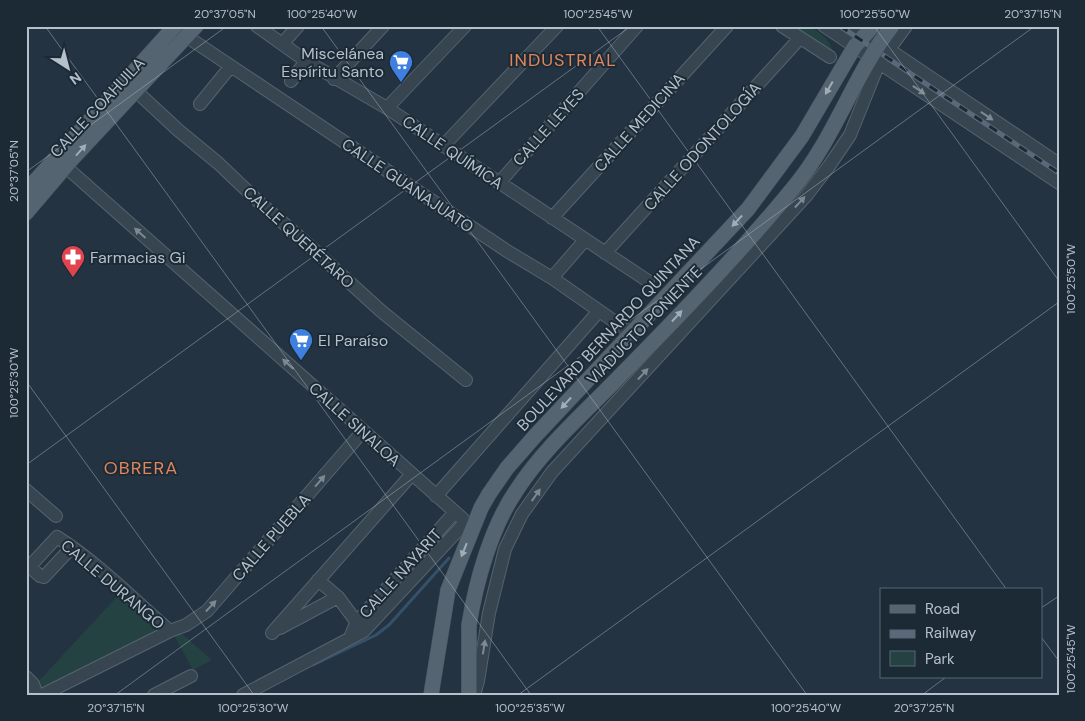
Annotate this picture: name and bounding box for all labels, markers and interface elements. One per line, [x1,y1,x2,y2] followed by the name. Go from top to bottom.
[194,6,256,22] text: 20°37'05"N
[287,6,357,22] text: 100°25'40"W
[563,6,633,22] text: 100°25'45"W
[840,6,911,22] text: 100°25'50"W
[1004,6,1062,22] text: 20°37'15"N
[42,42,92,92] north arrow
[281,43,384,82] place label: Miscelánea Espíritu Santo
[509,48,617,72] district label: INDUSTRIAL
[388,49,414,83] supermarket icon: Miscelánea Espíritu Santo
[45,52,150,162] street label: CALLE COAHUILA
[66,68,85,89] text: N
[589,68,690,176] street label: CALLE MEDICINA
[639,77,766,215] street label: CALLE ODONTOLOGÍA
[825,81,834,95] one-way arrow
[508,84,589,170] street label: CALLE LEYES
[913,85,926,95] one-way arrow
[398,111,508,194] street label: CALLE QUÍMICA
[980,111,994,121] one-way arrow
[338,133,478,237] street label: CALLE GUANAJUATO
[6,140,22,202] text: 20°37'05"N
[75,144,87,156] one-way arrow
[239,182,359,293] street label: CALLE QUERÉTARO
[794,197,806,209] one-way arrow
[731,215,743,227] one-way arrow
[135,227,147,239] one-way arrow
[512,231,705,435] street label: BOULEVARD BERNARDO QUINTANA
[1063,243,1079,314] text: 100°25'50"W
[60,244,86,278] pharmacy icon: Farmacias Gi
[90,247,186,268] place label: Farmacias Gi
[582,261,707,389] street label: VIADUCTO PONIENTE
[671,311,683,323] one-way arrow
[288,327,314,361] supermarket icon: El Paraíso
[318,330,388,351] place label: El Paraíso
[6,347,22,418] text: 100°25'30"W
[282,358,294,370] one-way arrow
[637,368,649,380] one-way arrow
[304,378,405,471] street label: CALLE SINALOA
[560,397,572,409] one-way arrow
[104,456,178,480] district label: OBRERA
[314,475,326,487] one-way arrow
[531,488,541,502] one-way arrow
[228,489,315,586] street label: CALLE PUEBLA
[355,524,446,623] street label: CALLE NAYARIT
[56,535,169,634] street label: CALLE DURANGO
[460,543,468,557] one-way arrow
[880,588,1042,678] legend
[925,599,960,619] text: Road
[205,600,217,612] one-way arrow
[925,623,977,643] text: Railway
[1063,624,1079,694] text: 100°25'45"W
[480,639,488,655] one-way arrow
[925,649,955,669] text: Park
[87,700,145,716] text: 20°37'15"N
[218,700,289,716] text: 100°25'30"W
[495,700,565,716] text: 100°25'35"W
[771,700,841,716] text: 100°25'40"W
[894,700,954,716] text: 20°37'25"N

